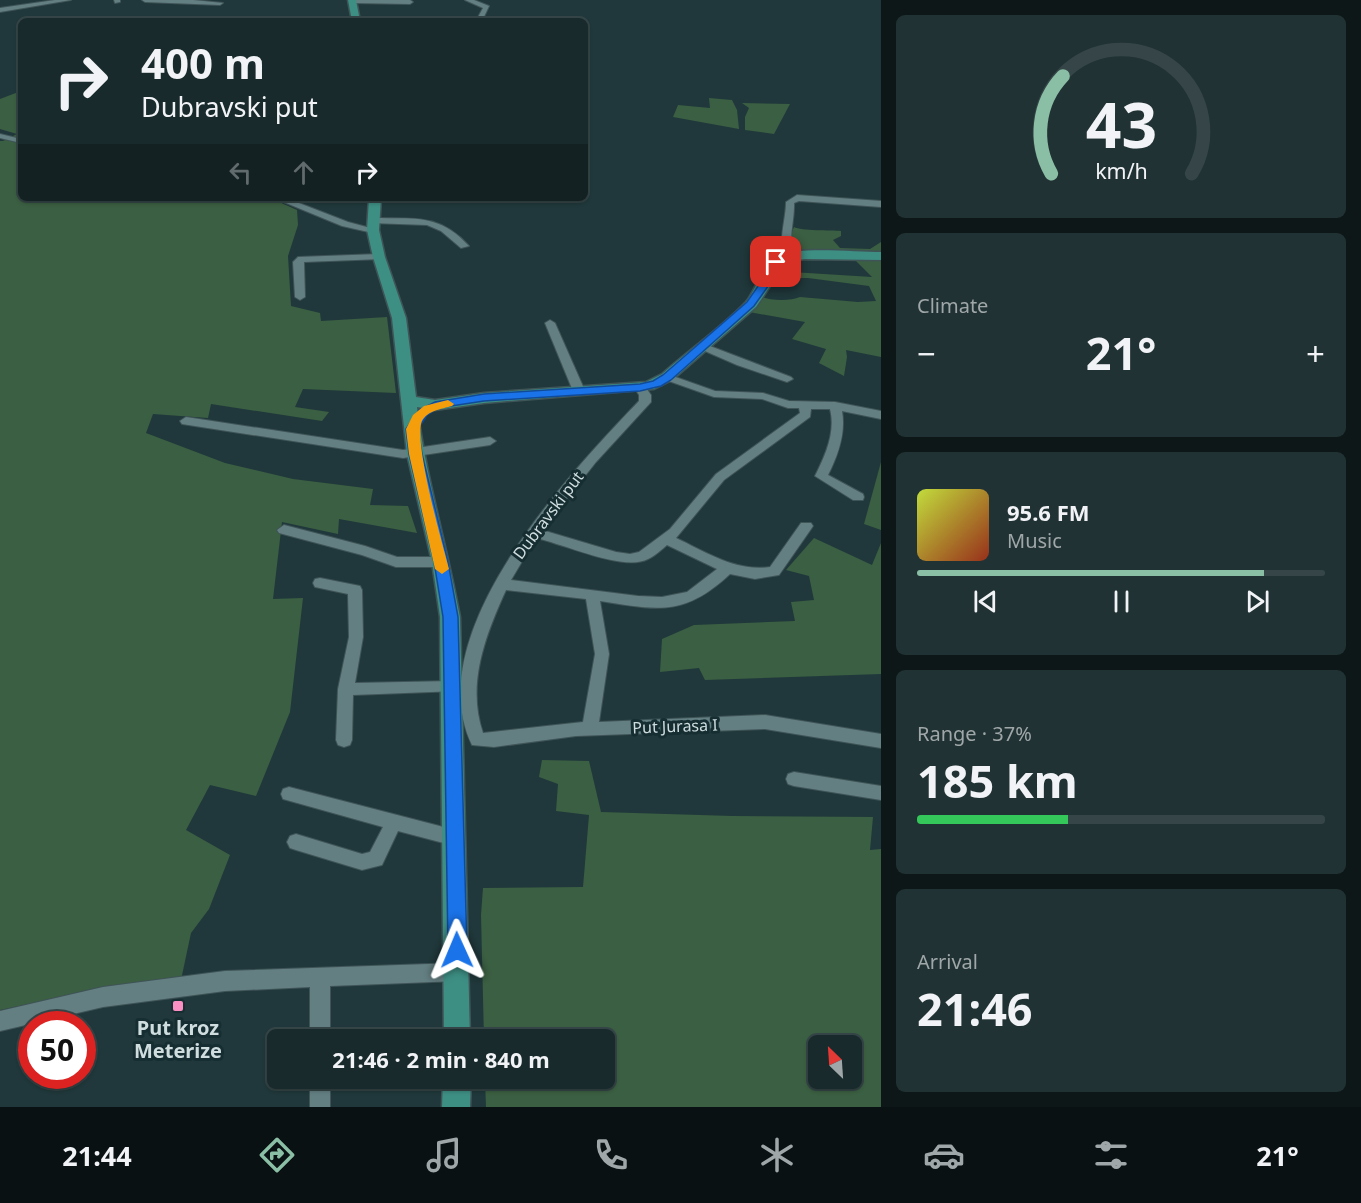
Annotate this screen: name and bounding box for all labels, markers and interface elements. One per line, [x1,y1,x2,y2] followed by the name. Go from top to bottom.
[141,34,265,91] text: 400 m
[42,42,120,120] icon: right
[1085,81,1157,166] text: 43
[141,88,318,125] text: Dubravski put
[224,156,257,189] icon: left
[287,156,320,189] icon: ahead
[350,156,383,189] icon: right
[1095,156,1147,185] text: km/h
[750,236,801,287] pin
[759,245,792,278] icon: arrive
[917,292,988,319] text: Climate
[1086,322,1156,383] text: 21°
[917,331,936,376] text: −
[1306,331,1325,376] text: +
[508,466,588,563] street label: Dubravski put
[1007,497,1089,527] text: 95.6 FM
[1007,527,1062,554] text: Music
[969,585,1002,618] icon: previous
[1105,585,1138,618] icon: pause
[1241,585,1274,618] icon: next
[632,714,718,738] street label: Put Jurasa I
[917,720,1032,747] text: Range · 37%
[917,750,1078,811] text: 185 km
[425,918,489,982] position arrow
[917,948,978,975] text: Arrival
[917,978,1033,1039] text: 21:46
[171,999,185,1013] marker: Put kroz Meterize
[18,1011,96,1089] speed limit sign: 50
[134,1014,222,1064] place label: Put kroz Meterize
[808,1035,862,1089] north arrow
[808,1035,862,1089] map controls
[332,1044,550,1074] text: 21:46 · 2 min · 840 m
[256,1134,298,1176] icon: directions
[423,1134,465,1176] icon: music
[590,1134,632,1176] icon: phone
[756,1134,798,1176] icon: climate
[923,1134,965,1176] icon: car
[1090,1134,1132,1176] icon: filters
[62,1137,132,1174] text: 21:44
[1256,1137,1299,1174] text: 21°

